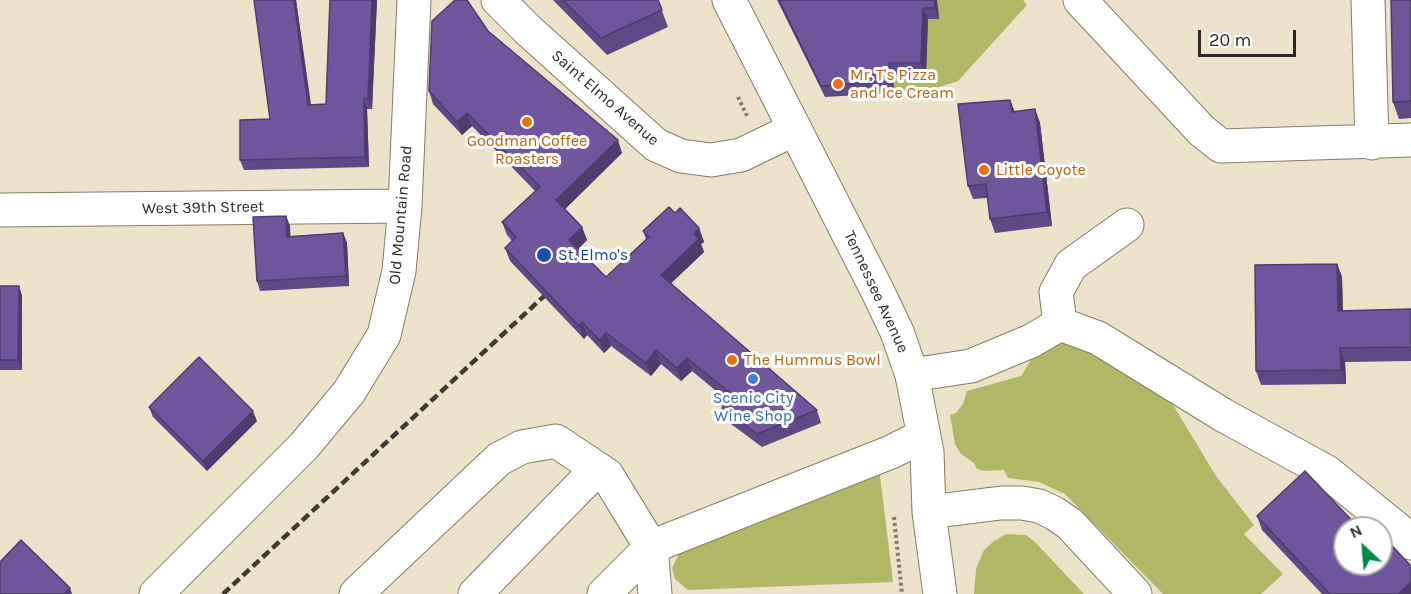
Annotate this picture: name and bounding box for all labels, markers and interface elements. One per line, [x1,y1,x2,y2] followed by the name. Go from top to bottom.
[1201,18,1298,56] scale bar
[1209,29,1251,51] text: 20 m
[547,46,663,150] street label: Saint Elmo Avenue
[850,65,954,103] place label: Mr. T's Pizza and Ice Cream
[831,77,845,91] marker: Mr. T's Pizza and Ice Cream
[520,115,534,129] marker: Goodman Coffee Roasters
[467,131,587,169] place label: Goodman Coffee Roasters
[385,145,417,285] street label: Old Mountain Road
[996,160,1086,180] place label: Little Coyote
[977,163,991,177] marker: Little Coyote
[142,197,264,219] street label: West 39th Street
[839,228,913,356] street label: Tennessee Avenue
[558,245,628,265] place label: St. Elmo's
[535,246,553,264] marker: St. Elmo's
[744,350,881,370] place label: The Hummus Bowl
[725,353,739,367] marker: The Hummus Bowl
[746,372,760,386] marker: Scenic City Wine Shop
[713,388,793,426] place label: Scenic City Wine Shop
[1333,516,1393,576] north arrow
[1346,520,1365,542] text: N

